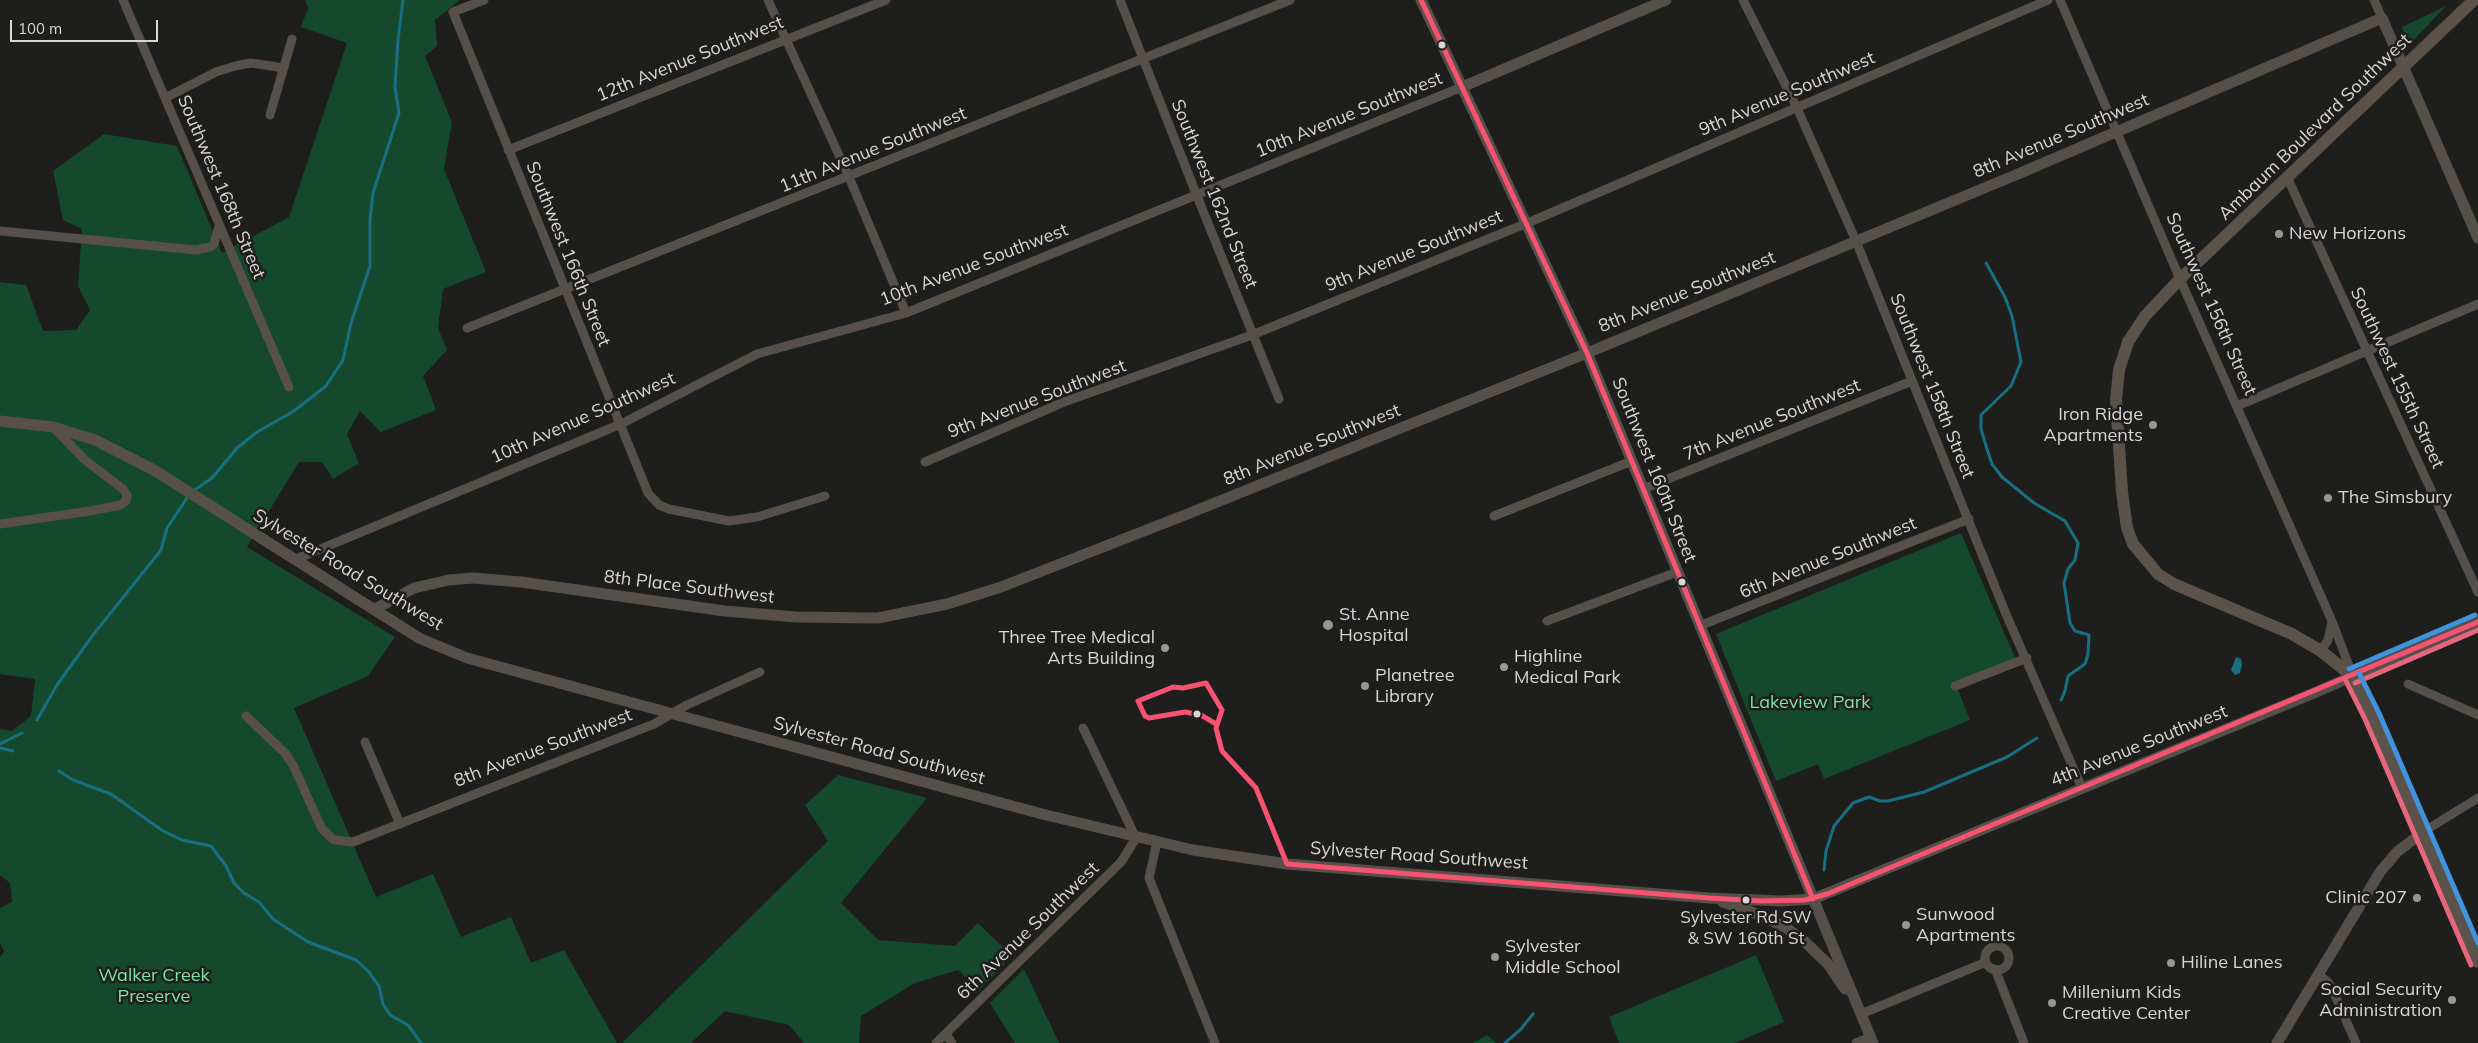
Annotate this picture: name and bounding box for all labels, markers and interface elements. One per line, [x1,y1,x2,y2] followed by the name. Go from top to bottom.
[12,10,160,42] scale bar
[593,12,787,106] street label: 12th Avenue Southwest
[18,19,62,38] text: 100 m
[2214,29,2416,225] street label: Ambaum Boulevard Southwest
[1437,40,1447,50] unlabelled marker
[1696,47,1878,141] street label: 9th Avenue Southwest
[1252,68,1446,162] street label: 10th Avenue Southwest
[1970,89,2152,183] street label: 8th Avenue Southwest
[172,92,270,282] street label: Southwest 168th Street
[1166,96,1262,292] street label: Southwest 162nd Street
[776,103,970,197] street label: 11th Avenue Southwest
[521,158,615,350] street label: Southwest 166th Street
[1322,206,1506,296] street label: 9th Avenue Southwest
[2161,209,2261,399] street label: Southwest 156th Street
[877,219,1071,311] street label: 10th Avenue Southwest
[2289,223,2406,245] place label: New Horizons
[2273,228,2285,240] marker: New Horizons
[1595,247,1779,337] street label: 8th Avenue Southwest
[2345,284,2449,472] street label: Southwest 155th Street
[1885,290,1979,482] street label: Southwest 158th Street
[945,355,1129,443] street label: 9th Avenue Southwest
[487,368,679,468] street label: 10th Avenue Southwest
[1607,374,1701,566] street label: Southwest 160th Street
[1680,375,1864,465] street label: 7th Avenue Southwest
[1220,400,1404,490] street label: 8th Avenue Southwest
[2043,404,2143,446] place label: Iron Ridge Apartments
[2147,419,2159,431] marker: Iron Ridge Apartments
[2338,487,2452,509] place label: The Simsbury
[2322,492,2334,504] marker: The Simsbury
[249,505,447,635] street label: Sylvester Road Southwest
[1736,513,1920,603] street label: 6th Avenue Southwest
[603,566,775,608] street label: 8th Place Southwest
[1677,577,1687,587] unlabelled marker
[1339,604,1410,646] place label: St. Anne Hospital
[1321,618,1335,632] marker: St. Anne Hospital
[998,627,1155,670] place label: Three Tree Medical Arts Building
[1159,642,1171,654] marker: Three Tree Medical Arts Building
[1514,646,1621,689] place label: Highline Medical Park
[1498,661,1510,673] marker: Highline Medical Park
[1375,665,1454,708] place label: Planetree Library
[1359,680,1371,692] marker: Planetree Library
[1749,692,1871,714] park label: Lakeview Park
[2047,701,2231,791] street label: 4th Avenue Southwest
[451,704,635,792] street label: 8th Avenue Southwest
[1192,709,1202,719] unlabelled marker
[771,712,987,790] street label: Sylvester Road Southwest
[1309,838,1529,874] street label: Sylvester Road Southwest
[953,858,1103,1004] street label: 6th Avenue Southwest
[2325,887,2407,909] place label: Clinic 207
[2411,892,2423,904] marker: Clinic 207
[1741,895,1751,905] marker: Sylvester Rd SW & SW 160th St
[1916,904,2016,946] place label: Sunwood Apartments
[1680,908,1812,948] place label: Sylvester Rd SW & SW 160th St
[1900,919,1912,931] marker: Sunwood Apartments
[1505,936,1621,979] place label: Sylvester Middle School
[1489,951,1501,963] marker: Sylvester Middle School
[2181,952,2283,974] place label: Hiline Lanes
[2165,957,2177,969] marker: Hiline Lanes
[98,965,210,1008] park label: Walker Creek Preserve
[2319,979,2442,1022] place label: Social Security Administration
[2062,982,2190,1024] place label: Millenium Kids Creative Center
[2446,994,2458,1006] marker: Social Security Administration
[2046,997,2058,1009] marker: Millenium Kids Creative Center

